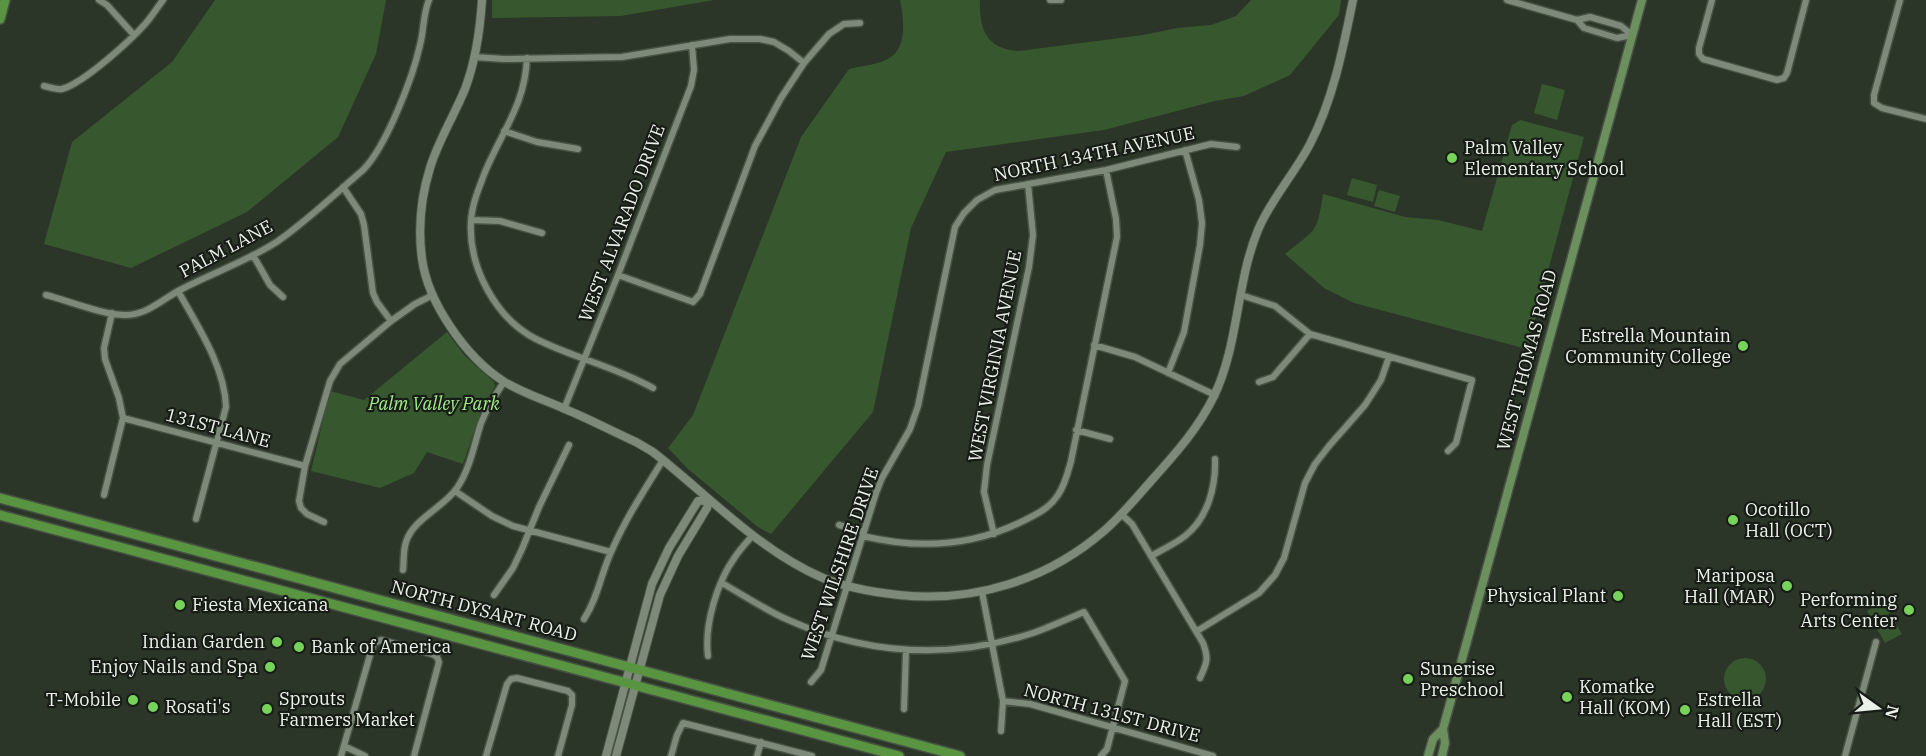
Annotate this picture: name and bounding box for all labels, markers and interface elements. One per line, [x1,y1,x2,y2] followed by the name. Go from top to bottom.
[573,121,670,325] street label: WEST ALVARADO DRIVE
[991,121,1196,186] street label: NORTH 134TH AVENUE
[1464,136,1624,180] place label: Palm Valley Elementary School
[1445,151,1459,165] marker: Palm Valley Elementary School
[175,214,276,283] street label: PALM LANE
[963,248,1026,464] street label: WEST VIRGINIA AVENUE
[1491,267,1562,453] street label: WEST THOMAS ROAD
[1565,324,1731,368] place label: Estrella Mountain Community College
[1736,339,1750,353] marker: Estrella Mountain Community College
[367,392,500,415] park label: Palm Valley Park
[163,403,273,453] street label: 131ST LANE
[796,464,883,663] street label: WEST WILSHIRE DRIVE
[1745,498,1833,542] place label: Ocotillo Hall (OCT)
[1726,513,1740,527] marker: Ocotillo Hall (OCT)
[1684,564,1775,608] place label: Mariposa Hall (MAR)
[389,575,580,646] street label: NORTH DYSART ROAD
[1780,579,1794,593] marker: Mariposa Hall (MAR)
[1487,584,1606,607] place label: Physical Plant
[1800,588,1897,632] place label: Performing Arts Center
[1611,589,1625,603] marker: Physical Plant
[192,593,329,616] place label: Fiesta Mexicana
[173,598,187,612] marker: Fiesta Mexicana
[1902,603,1916,617] marker: Performing Arts Center
[142,630,265,653] place label: Indian Garden
[270,635,284,649] marker: Indian Garden
[311,635,451,658] place label: Bank of America
[292,640,306,654] marker: Bank of America
[90,655,258,678] place label: Enjoy Nails and Spa
[1420,657,1504,701] place label: Sunerise Preschool
[263,660,277,674] marker: Enjoy Nails and Spa
[1401,672,1415,686] marker: Sunerise Preschool
[1579,675,1671,719] place label: Komatke Hall (KOM)
[1021,678,1203,747] street label: NORTH 131ST DRIVE
[1848,678,1908,738] north arrow
[279,687,415,731] place label: Sprouts Farmers Market
[46,688,121,711] place label: T-Mobile
[1697,688,1782,732] place label: Estrella Hall (EST)
[1560,690,1574,704] marker: Komatke Hall (KOM)
[126,693,140,707] marker: T-Mobile
[165,695,231,718] place label: Rosati's
[146,700,160,714] marker: Rosati's
[260,702,274,716] marker: Sprouts Farmers Market
[1678,703,1692,717] marker: Estrella Hall (EST)
[1881,703,1904,721] text: N

